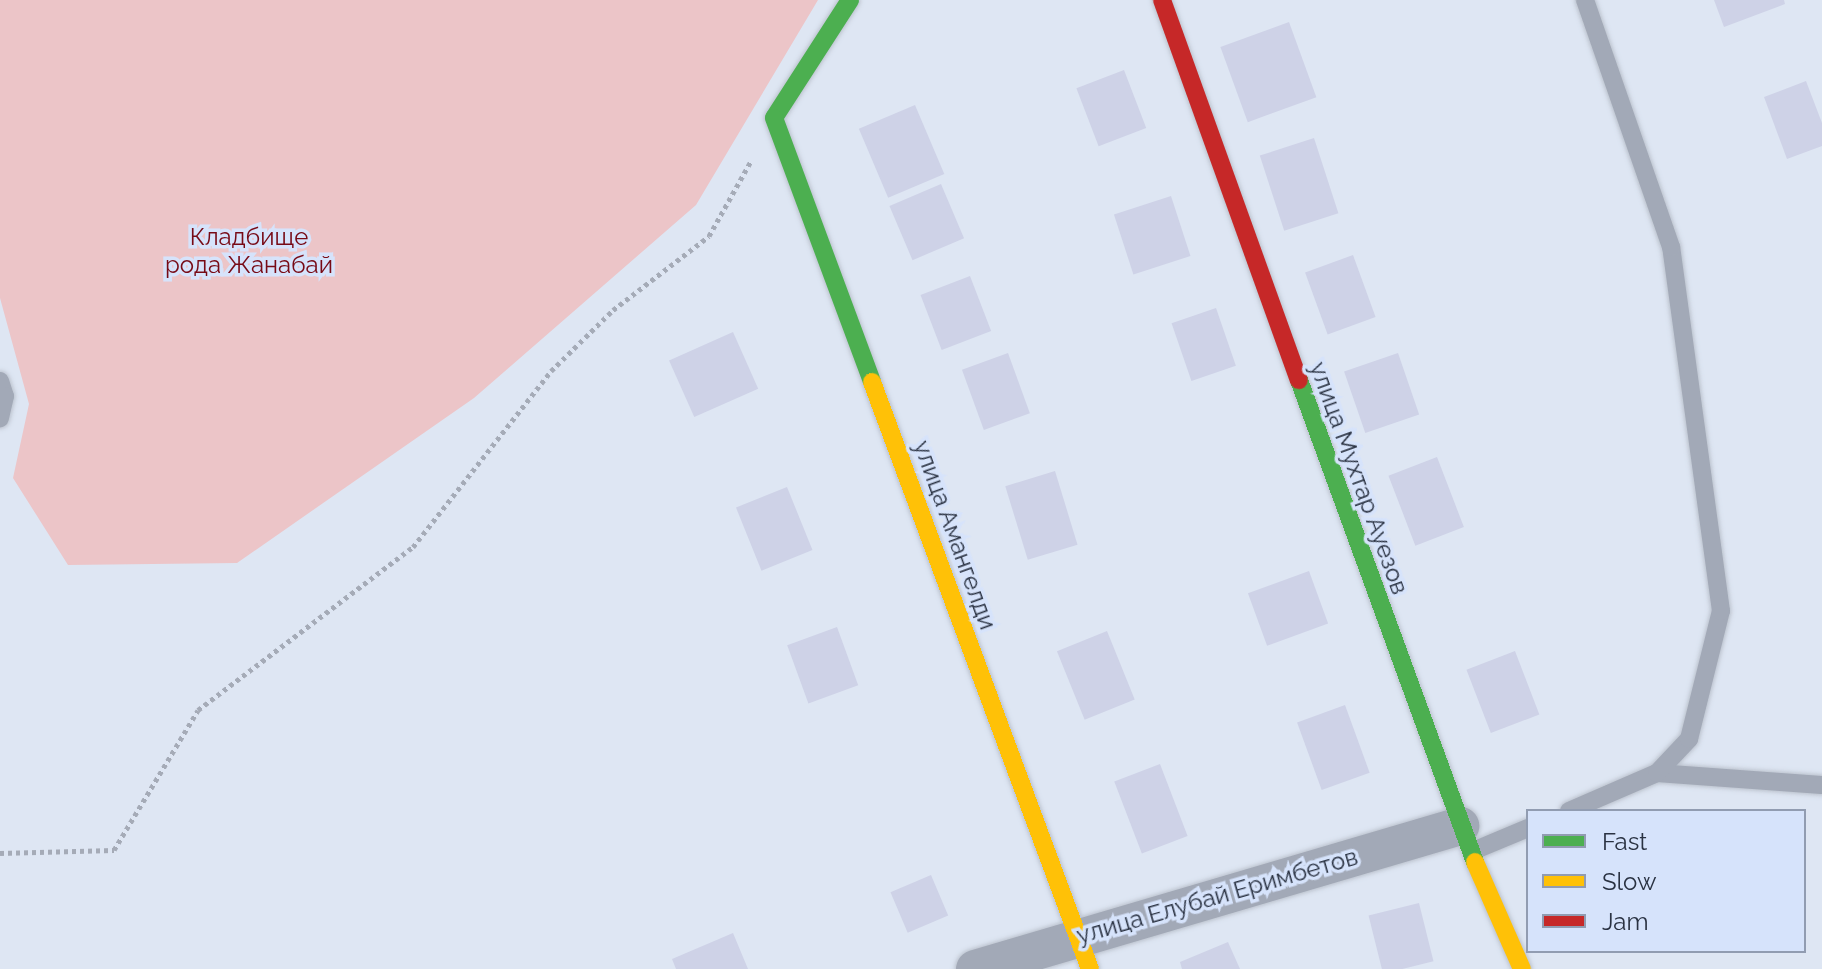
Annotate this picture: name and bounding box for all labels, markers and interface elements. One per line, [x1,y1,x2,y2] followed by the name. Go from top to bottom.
[165,223,333,279] park label: Кладбище рода Жанабай
[1303,358,1415,598] street label: улица Мухтар Ауезов
[907,436,1003,634] street label: улица Амангелди
[1526,809,1806,953] legend
[1602,827,1647,856] text: Fast
[1073,842,1361,950] street label: улица Елубай Еримбетов
[1602,867,1656,896] text: Slow
[1602,907,1648,936] text: Jam

